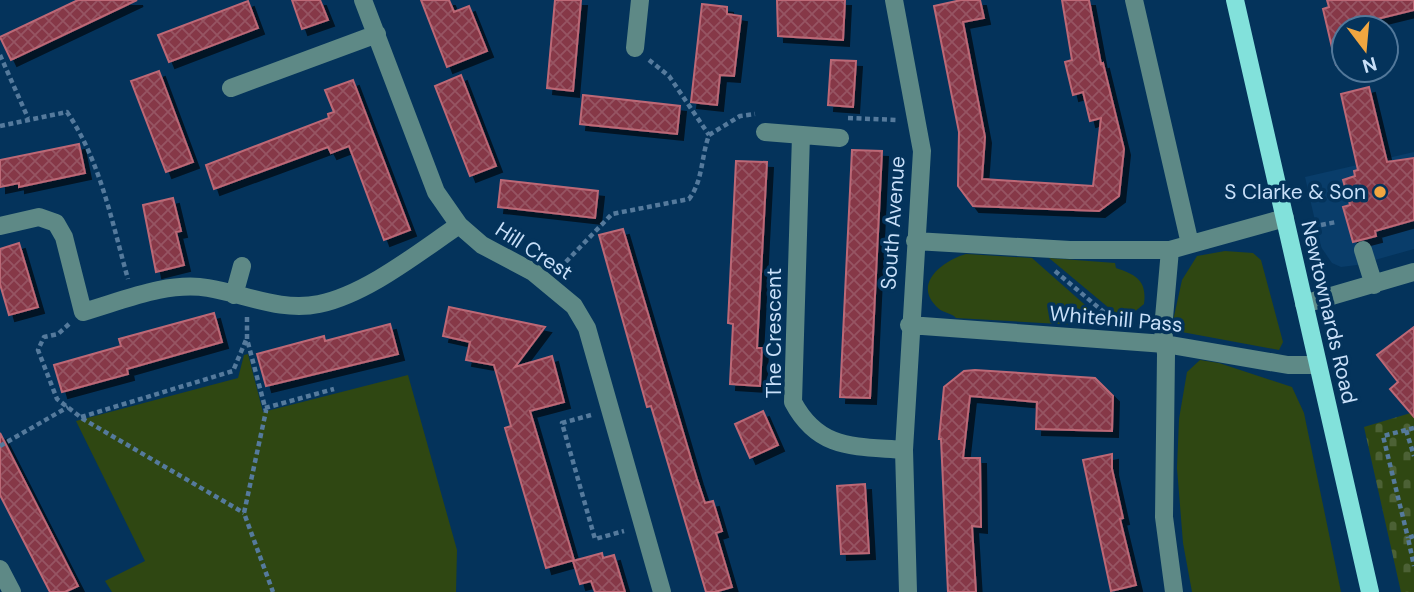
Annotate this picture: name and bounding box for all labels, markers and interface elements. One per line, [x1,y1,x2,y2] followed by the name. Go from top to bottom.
[1330,14,1400,84] north arrow
[1359,51,1380,79] text: N
[874,155,912,291] street label: South Avenue
[1224,178,1366,206] place label: S Clarke & Son
[1372,184,1388,200] marker: S Clarke & Son
[490,216,578,286] street label: Hill Crest
[1294,218,1364,406] street label: Newtownards Road
[760,268,788,398] street label: The Crescent
[1048,299,1184,339] street label: Whitehill Pass

